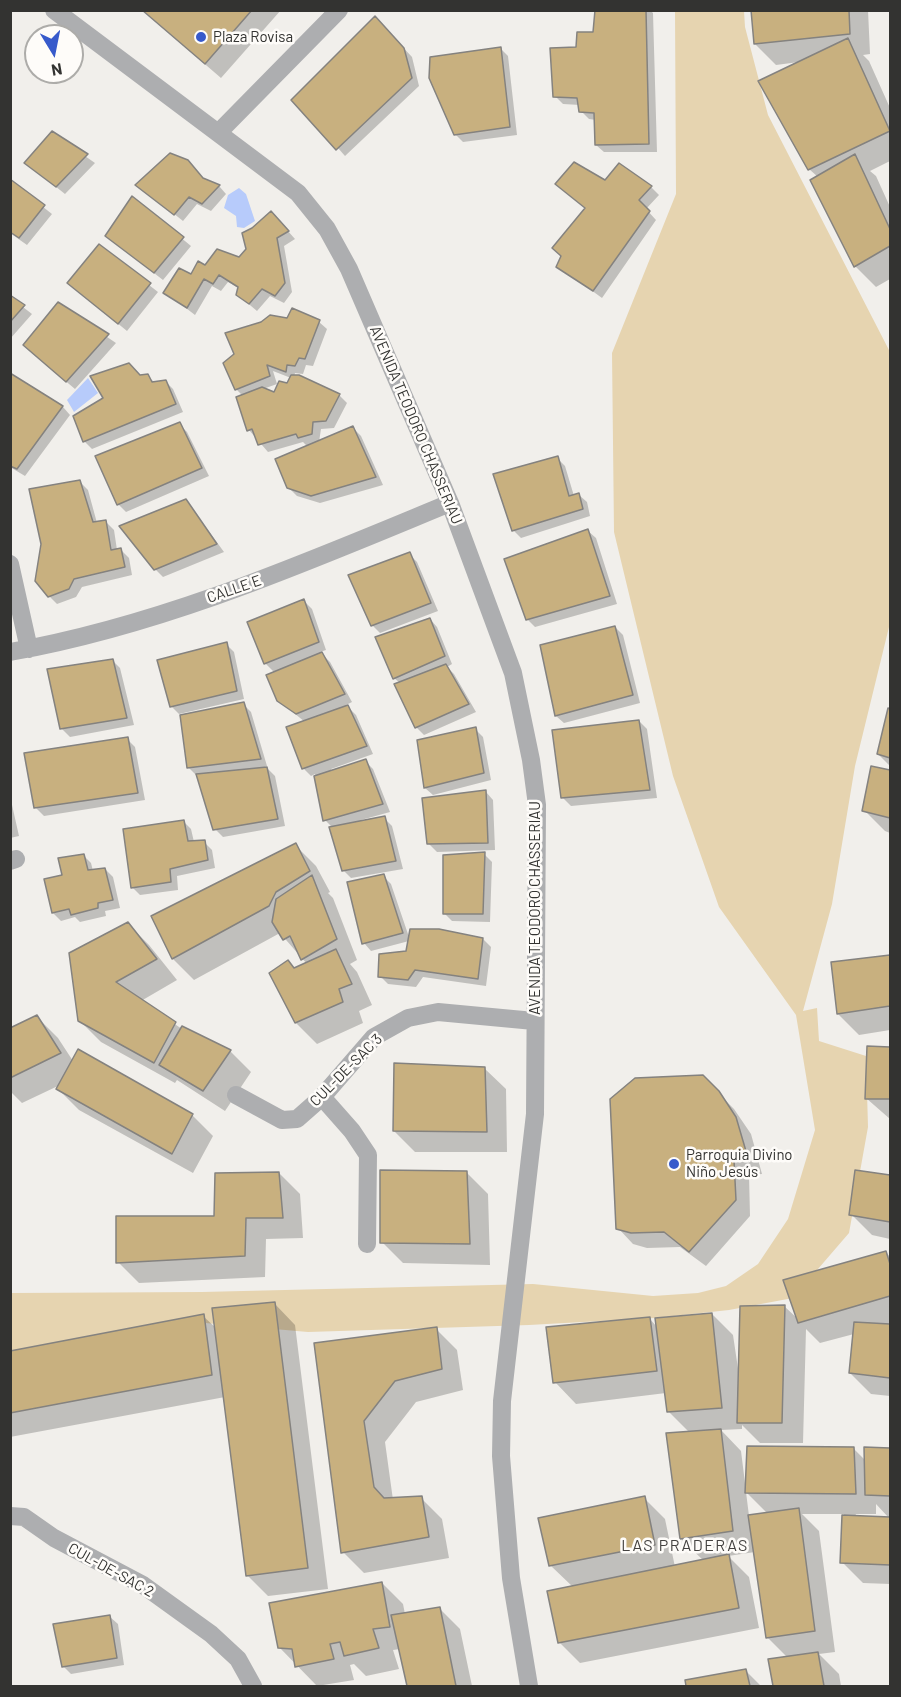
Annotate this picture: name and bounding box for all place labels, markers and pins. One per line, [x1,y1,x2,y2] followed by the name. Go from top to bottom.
[213,28,293,46] place label: Plaza Rovisa
[194,30,208,44] marker: Plaza Rovisa
[686,1146,793,1181] place label: Parroquia Divino Niño Jesús
[667,1157,681,1171] marker: Parroquia Divino Niño Jesús

